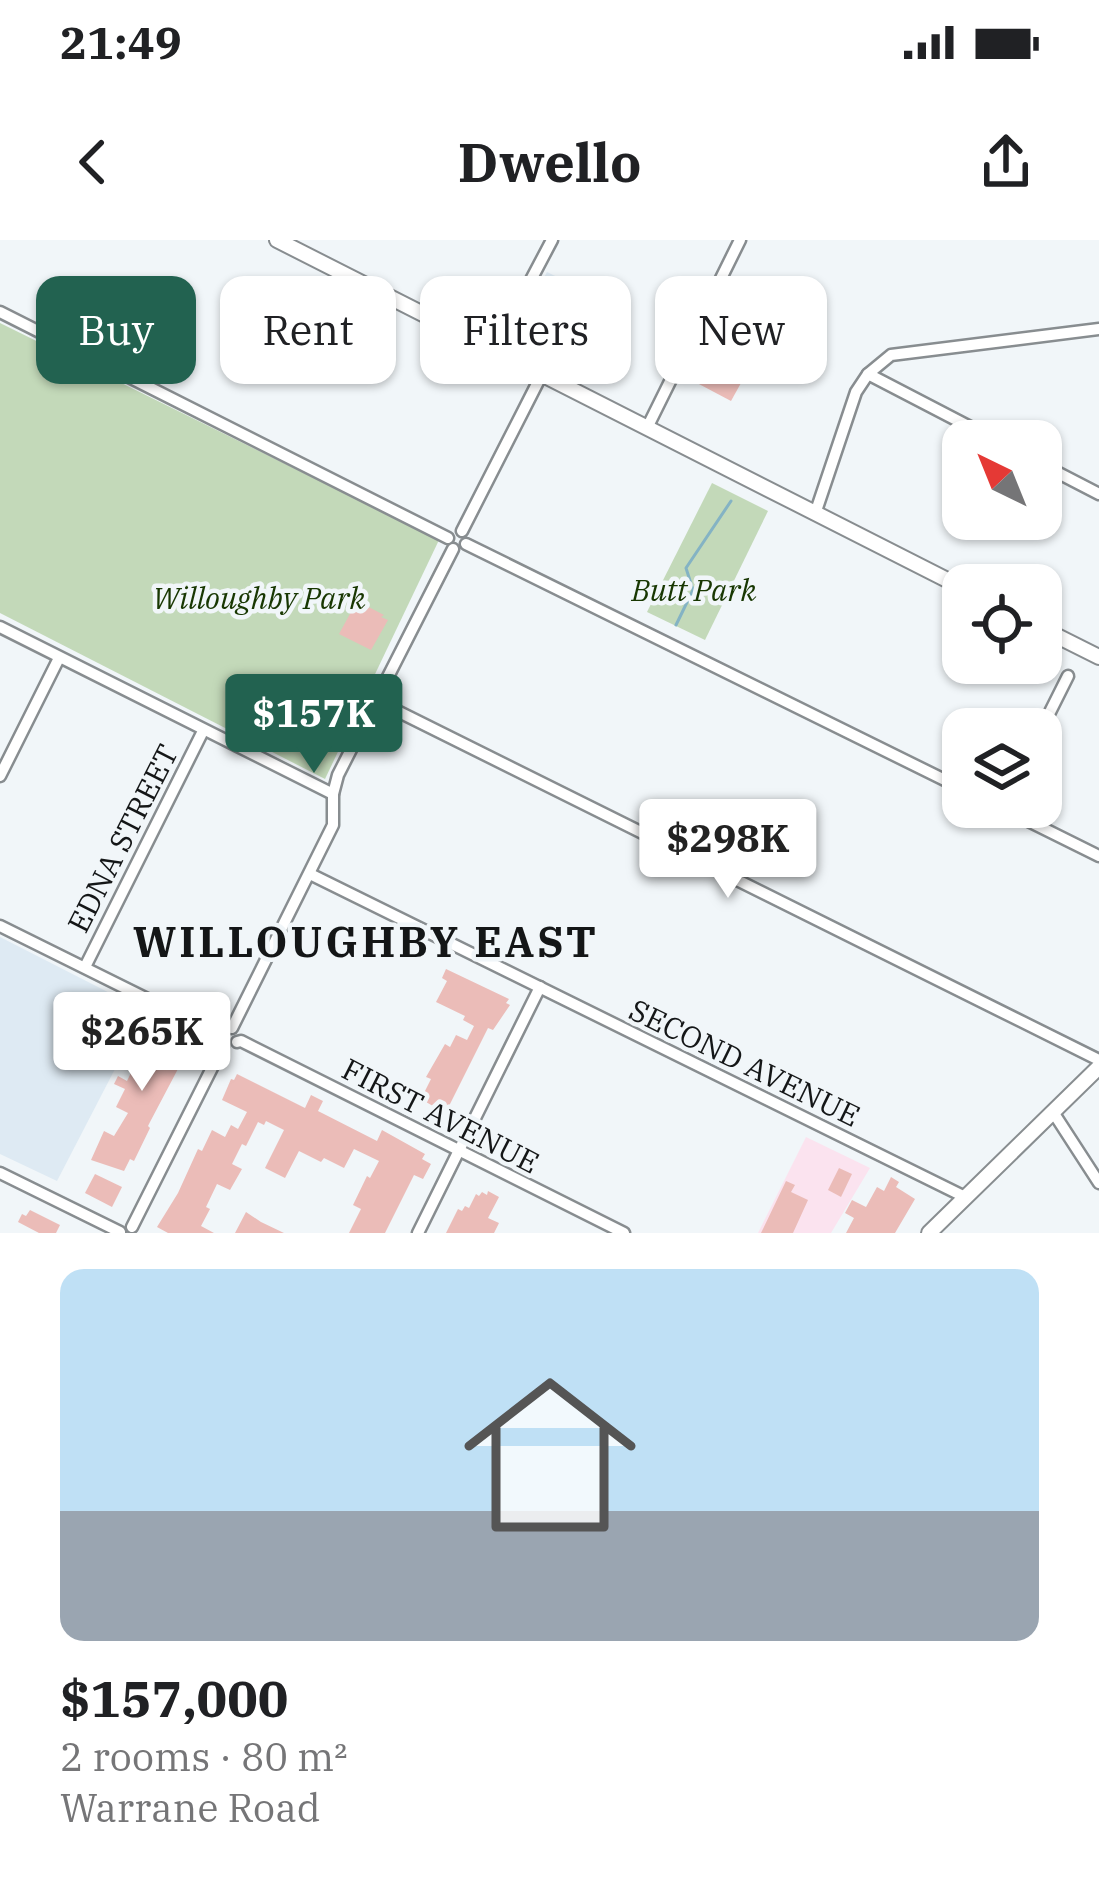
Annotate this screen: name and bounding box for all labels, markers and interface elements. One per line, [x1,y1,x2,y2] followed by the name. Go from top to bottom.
[60,13,182,71] text: 21:49
[458,127,641,197] text: Dwello
[60,129,126,195] icon: back
[973,129,1039,195] icon: share
[36,276,196,384] chip: Buy
[220,276,396,384] chip: Rent
[420,276,631,384] chip: Filters
[655,276,827,384] chip: New
[942,420,1062,540] north arrow
[942,420,1062,828] map controls
[942,564,1062,684] button: locate
[631,570,756,609] park label: Butt Park
[153,578,366,617] park label: Willoughby Park
[230,674,398,776] pin: $157K
[252,687,376,738] text: $157K
[942,708,1062,828] button: layers
[58,737,186,939] street label: EDNA STREET
[644,799,812,901] pin: $298K
[666,812,790,863] text: $298K
[133,914,599,969] district label: WILLOUGHBY EAST
[623,989,867,1135] street label: SECOND AVENUE
[58,992,226,1094] pin: $265K
[80,1005,204,1056] text: $265K
[336,1049,546,1181] street label: FIRST AVENUE
[442,1347,658,1563] icon: home
[60,1665,288,1731] text: $157,000
[60,1731,348,1782] text: 2 rooms · 80 m²
[60,1782,320,1833] text: Warrane Road

